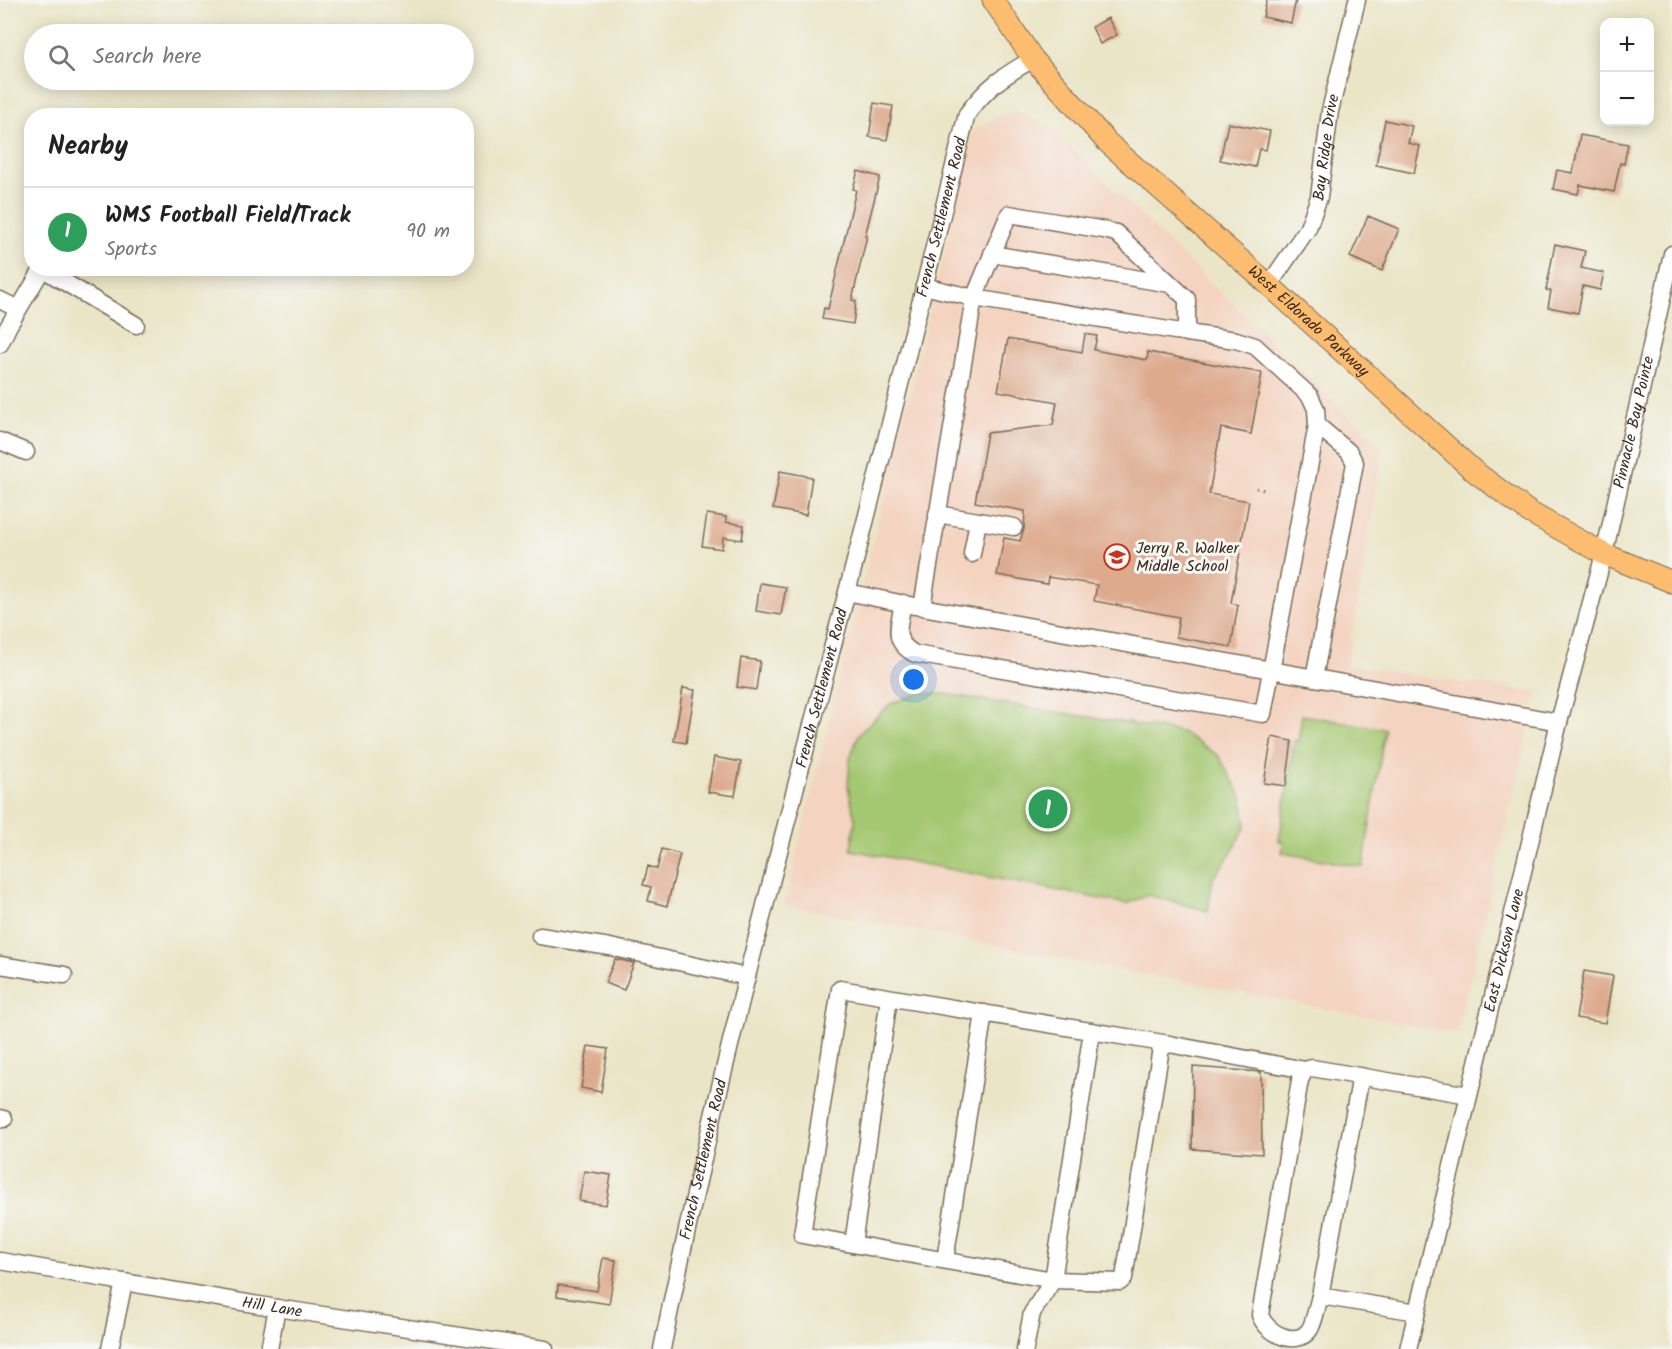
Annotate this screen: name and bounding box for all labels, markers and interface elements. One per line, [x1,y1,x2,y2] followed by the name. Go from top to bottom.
[1600,18,1654,126] map controls
[1600,18,1654,72] button: +
[24,24,474,90] search box
[93,40,201,75] text: Search here
[45,41,78,74] icon: search
[1600,72,1654,126] button: −
[1306,91,1346,202] street label: Bay Ridge Drive
[48,126,128,168] text: Nearby
[910,134,973,300] street label: French Settlement Road
[105,199,350,234] text: WMS Football Field/Track
[64,216,71,248] text: 1
[406,216,450,248] text: 90 m
[105,234,157,266] text: Sports
[1242,259,1375,383] street label: West Eldorado Parkway
[1607,354,1661,491] street label: Pinnacle Bay Pointe
[1136,536,1240,579] place label: Jerry R. Walker Middle School
[1102,542,1132,572] school or university icon: Jerry R. Walker Middle School
[789,605,855,771] street label: French Settlement Road
[899,665,928,694] your location
[1028,786,1068,832] pin: 1
[1477,886,1531,1015] street label: East Dickson Lane
[673,1076,734,1242] street label: French Settlement Road
[240,1290,304,1324] street label: Hill Lane

